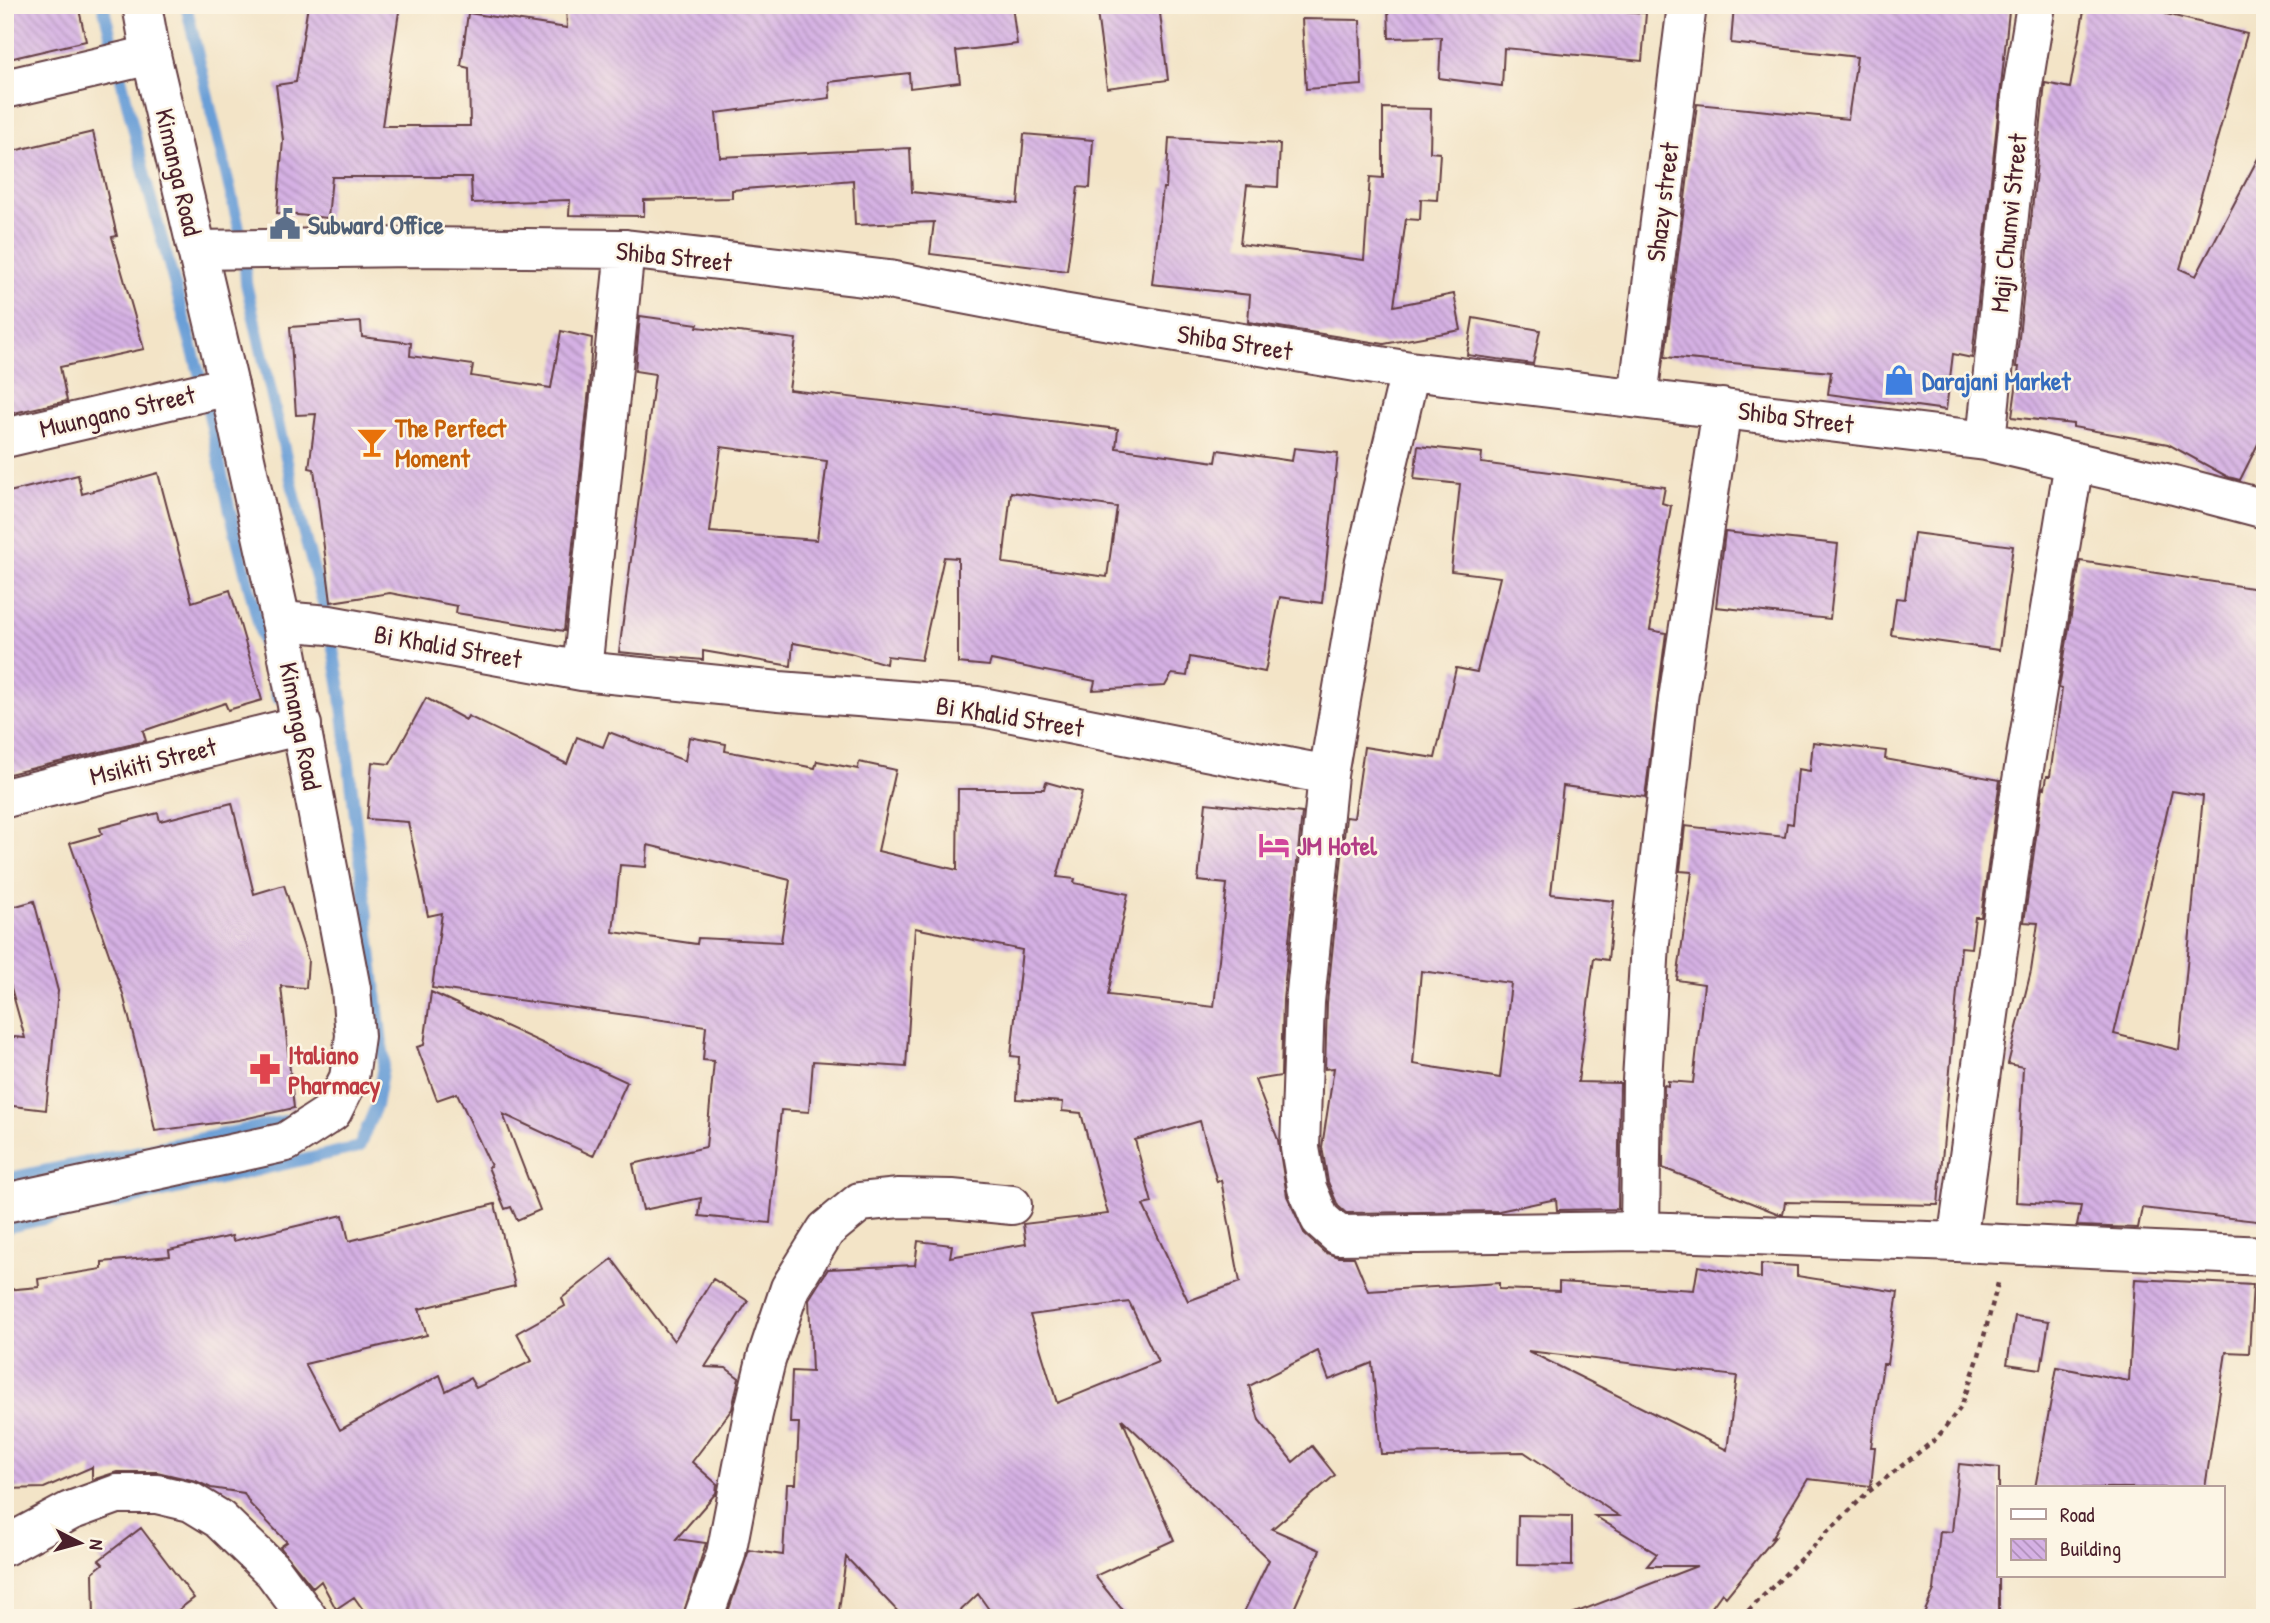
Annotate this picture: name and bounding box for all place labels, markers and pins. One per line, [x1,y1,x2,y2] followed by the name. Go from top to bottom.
[268,207,302,241] public building icon: Subward Office
[308,207,444,242] place label: Subward Office
[1882,363,1916,397] shop icon: Darajani Market
[1922,363,2071,398] place label: Darajani Market
[394,410,507,475] place label: The Perfect Moment
[355,425,389,459] bar icon: The Perfect Moment
[1257,828,1291,862] hotel icon: JM Hotel
[1297,828,1378,863] place label: JM Hotel
[288,1037,381,1103] place label: Italiano Pharmacy
[248,1052,282,1086] pharmacy icon: Italiano Pharmacy

